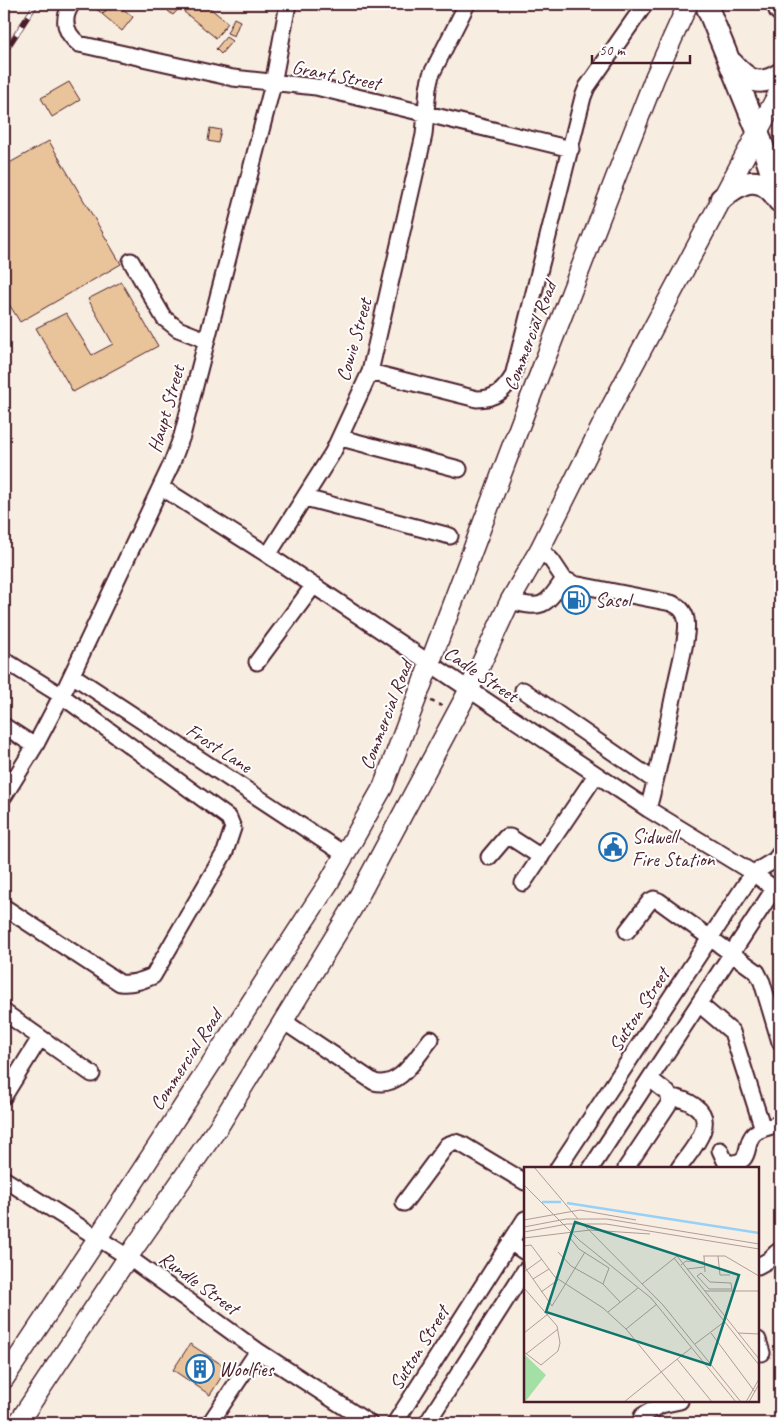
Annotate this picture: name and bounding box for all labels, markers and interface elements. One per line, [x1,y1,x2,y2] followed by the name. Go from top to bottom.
[592,32,689,64] scale bar
[599,41,626,60] text: 50 m
[290,54,385,96] street label: Grant Street
[498,275,563,394] street label: Commercial Road
[330,293,378,384] street label: Cowie Street
[142,360,191,456] street label: Haupt Street
[561,585,591,615] fuel station icon: Sasol
[595,588,634,613] place label: Sasol
[439,640,525,709] street label: Cadle Street
[354,654,419,773] street label: Commercial Road
[181,718,258,779] street label: Frost Lane
[632,824,716,872] place label: Sidwell Fire Station
[598,832,628,862] public building icon: Sidwell Fire Station
[603,961,677,1056] street label: Sutton Street
[144,1002,230,1115] street label: Commercial Road
[524,1167,759,1402] inset map
[154,1246,247,1322] street label: Rundle Street
[383,1298,456,1395] street label: Sutton Street
[185,1354,215,1384] building icon: Woolfies
[219,1357,276,1382] place label: Woolfies

